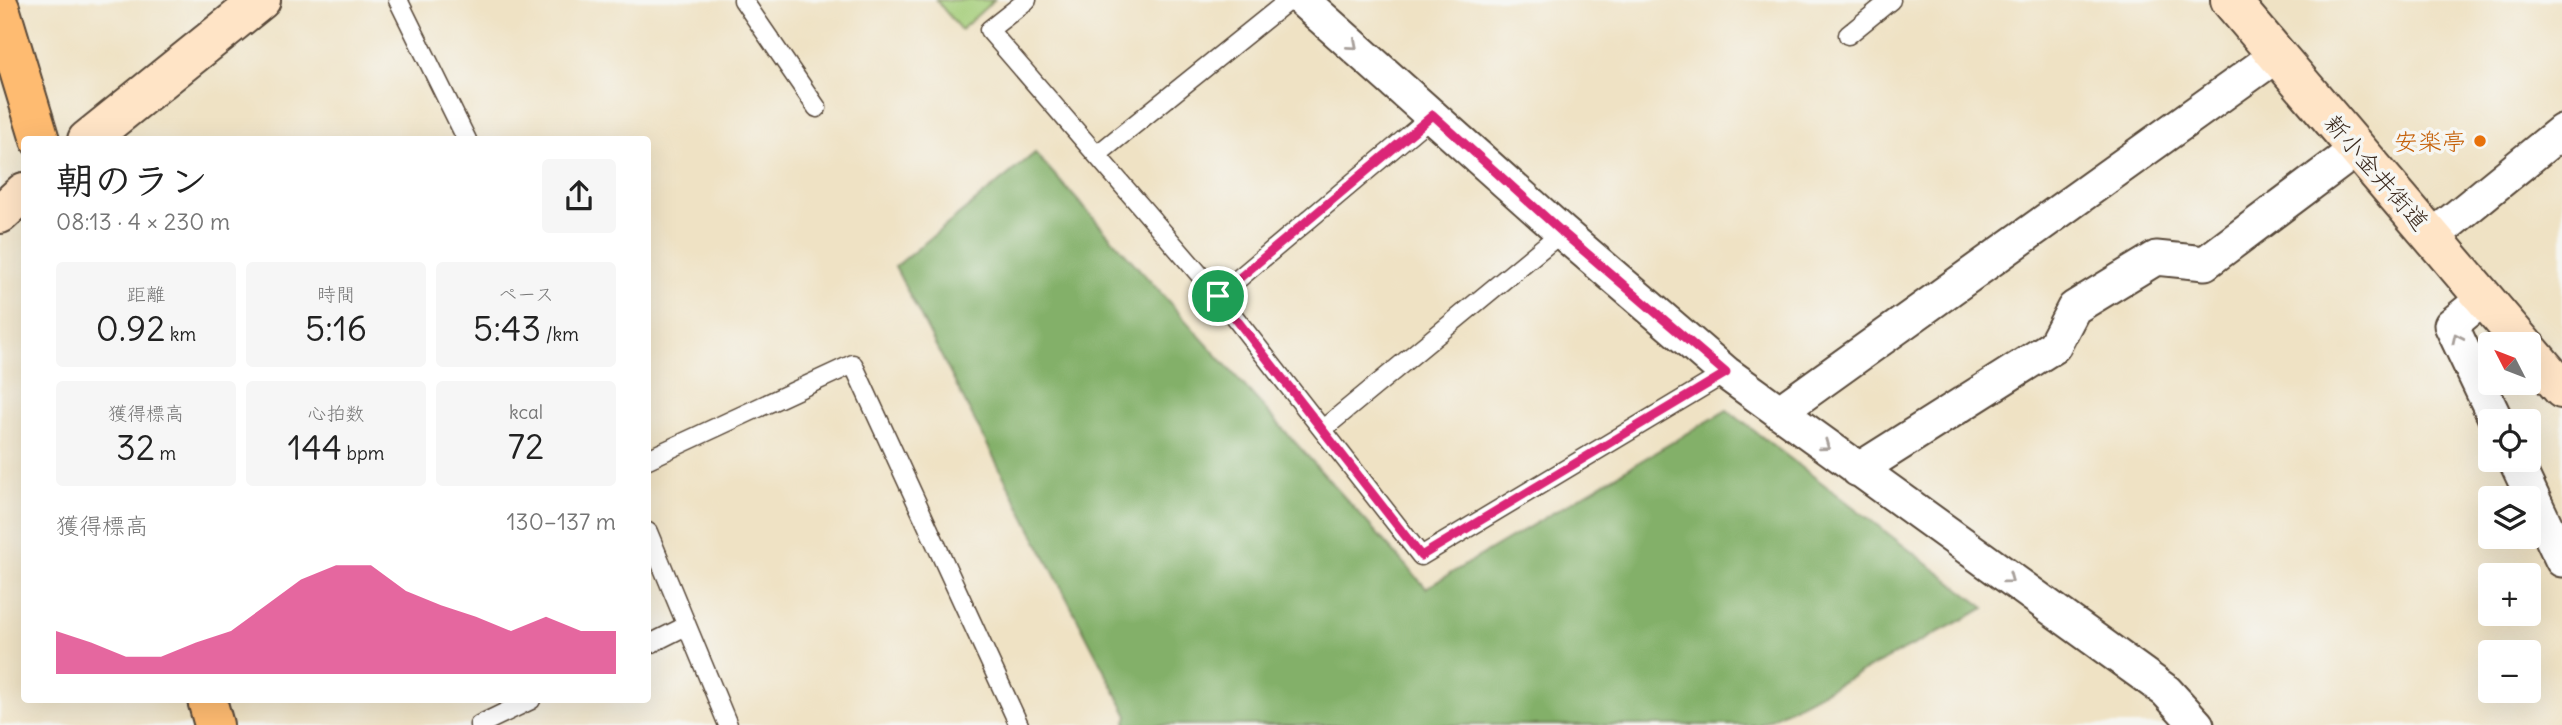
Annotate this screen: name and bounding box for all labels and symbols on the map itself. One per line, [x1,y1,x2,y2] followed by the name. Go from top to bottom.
[1345,37,1358,49] one-way arrow
[2318,108,2436,236] street label: 新小金井街道
[2394,126,2466,156] place label: 安楽亭
[2472,133,2488,149] marker: 安楽亭
[1188,266,1248,326] pin
[2478,332,2541,396] north arrow
[2451,333,2465,345] one-way arrow
[1817,438,1830,450] one-way arrow
[2001,571,2014,583] one-way arrow

